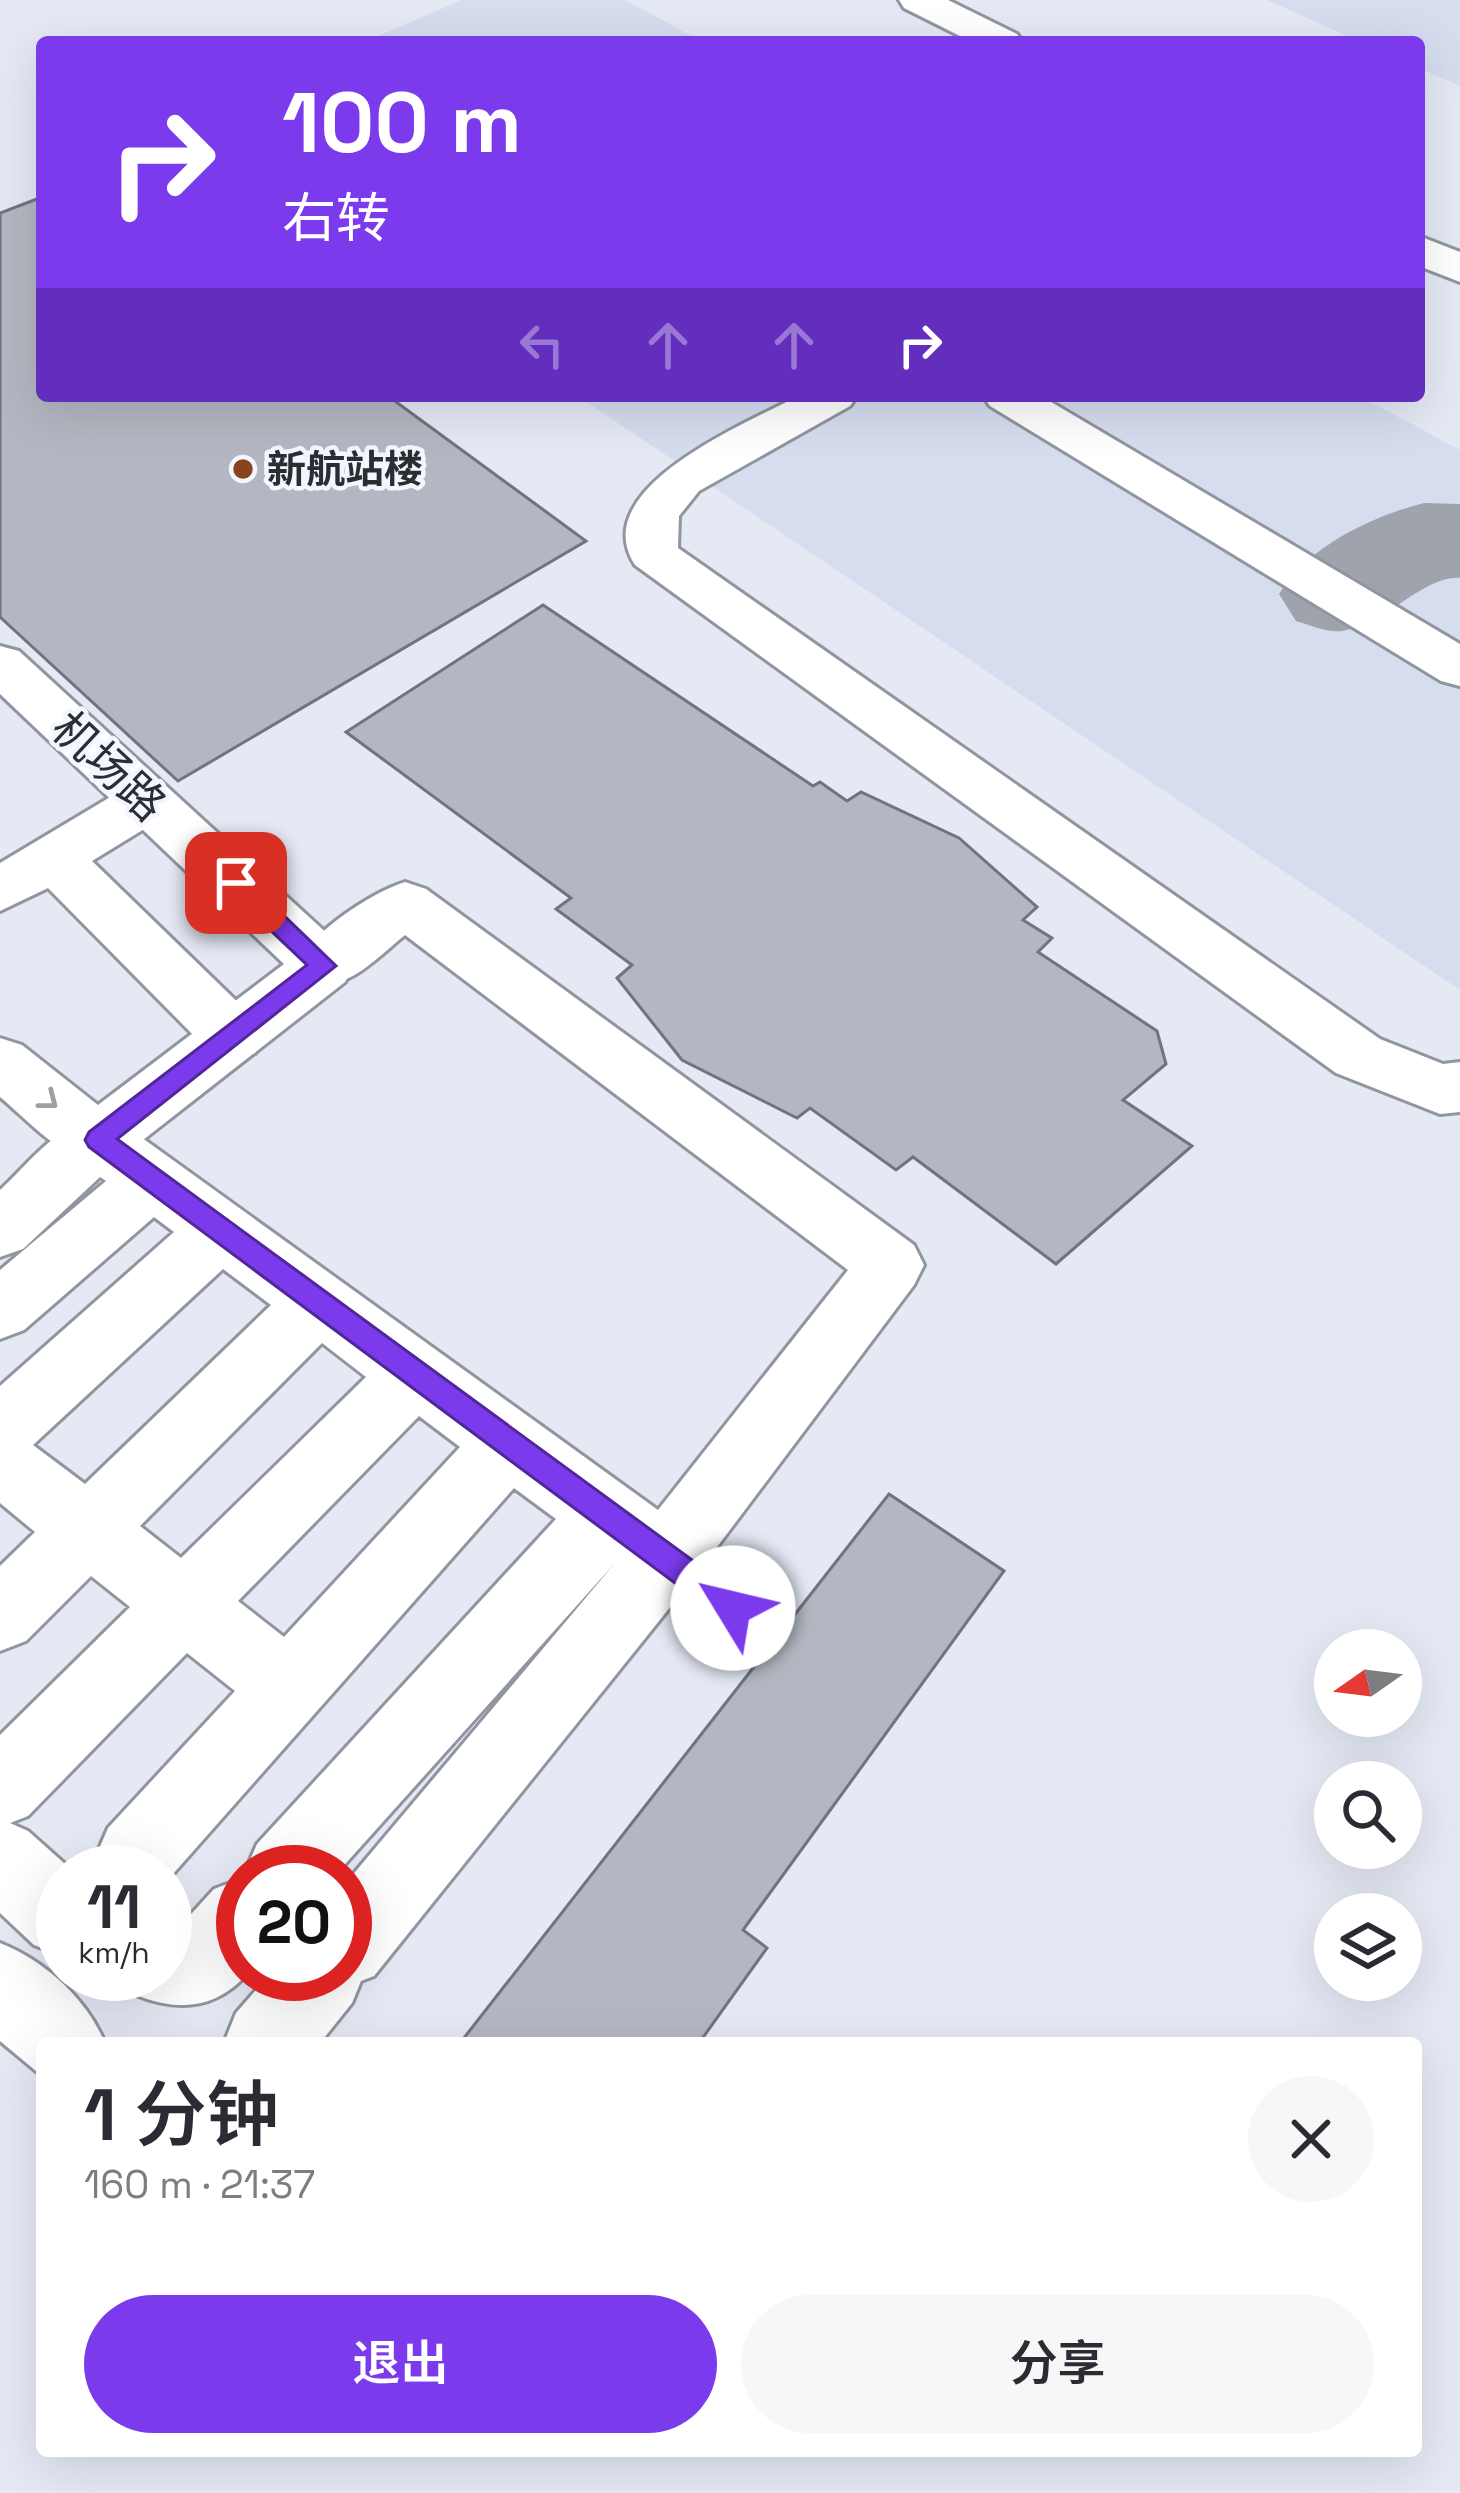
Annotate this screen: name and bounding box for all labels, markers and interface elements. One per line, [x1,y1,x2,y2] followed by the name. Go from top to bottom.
[282,69,522,177] text: 100 m
[84,84,240,240] icon: right
[282,184,390,253] text: 右转
[509,312,575,378] icon: left
[635,312,701,378] icon: ahead
[761,312,827,378] icon: ahead
[887,312,953,378] icon: right
[267,445,423,494] place label: 新航站楼
[230,456,256,482] marker: 新航站楼
[40,699,177,833] street label: 机场路
[185,832,287,934] pin
[203,850,269,916] icon: arrive
[36,1087,58,1108] one-way arrow
[670,1545,796,1671] position arrow
[1314,1629,1422,1737] north arrow
[1314,1629,1422,2001] map controls
[1314,1761,1422,1869] button: search
[216,1845,372,2001] speed limit sign: 20
[87,1869,141,1946] text: 11
[1314,1893,1422,2001] button: layers
[78,1933,150,1972] text: km/h
[84,2069,279,2161] text: 1 分钟
[1248,2076,1374,2202] button: close
[84,2160,315,2209] text: 160 m · 21:37
[84,2295,717,2433] button: 退出
[741,2295,1374,2433] button: 分享

